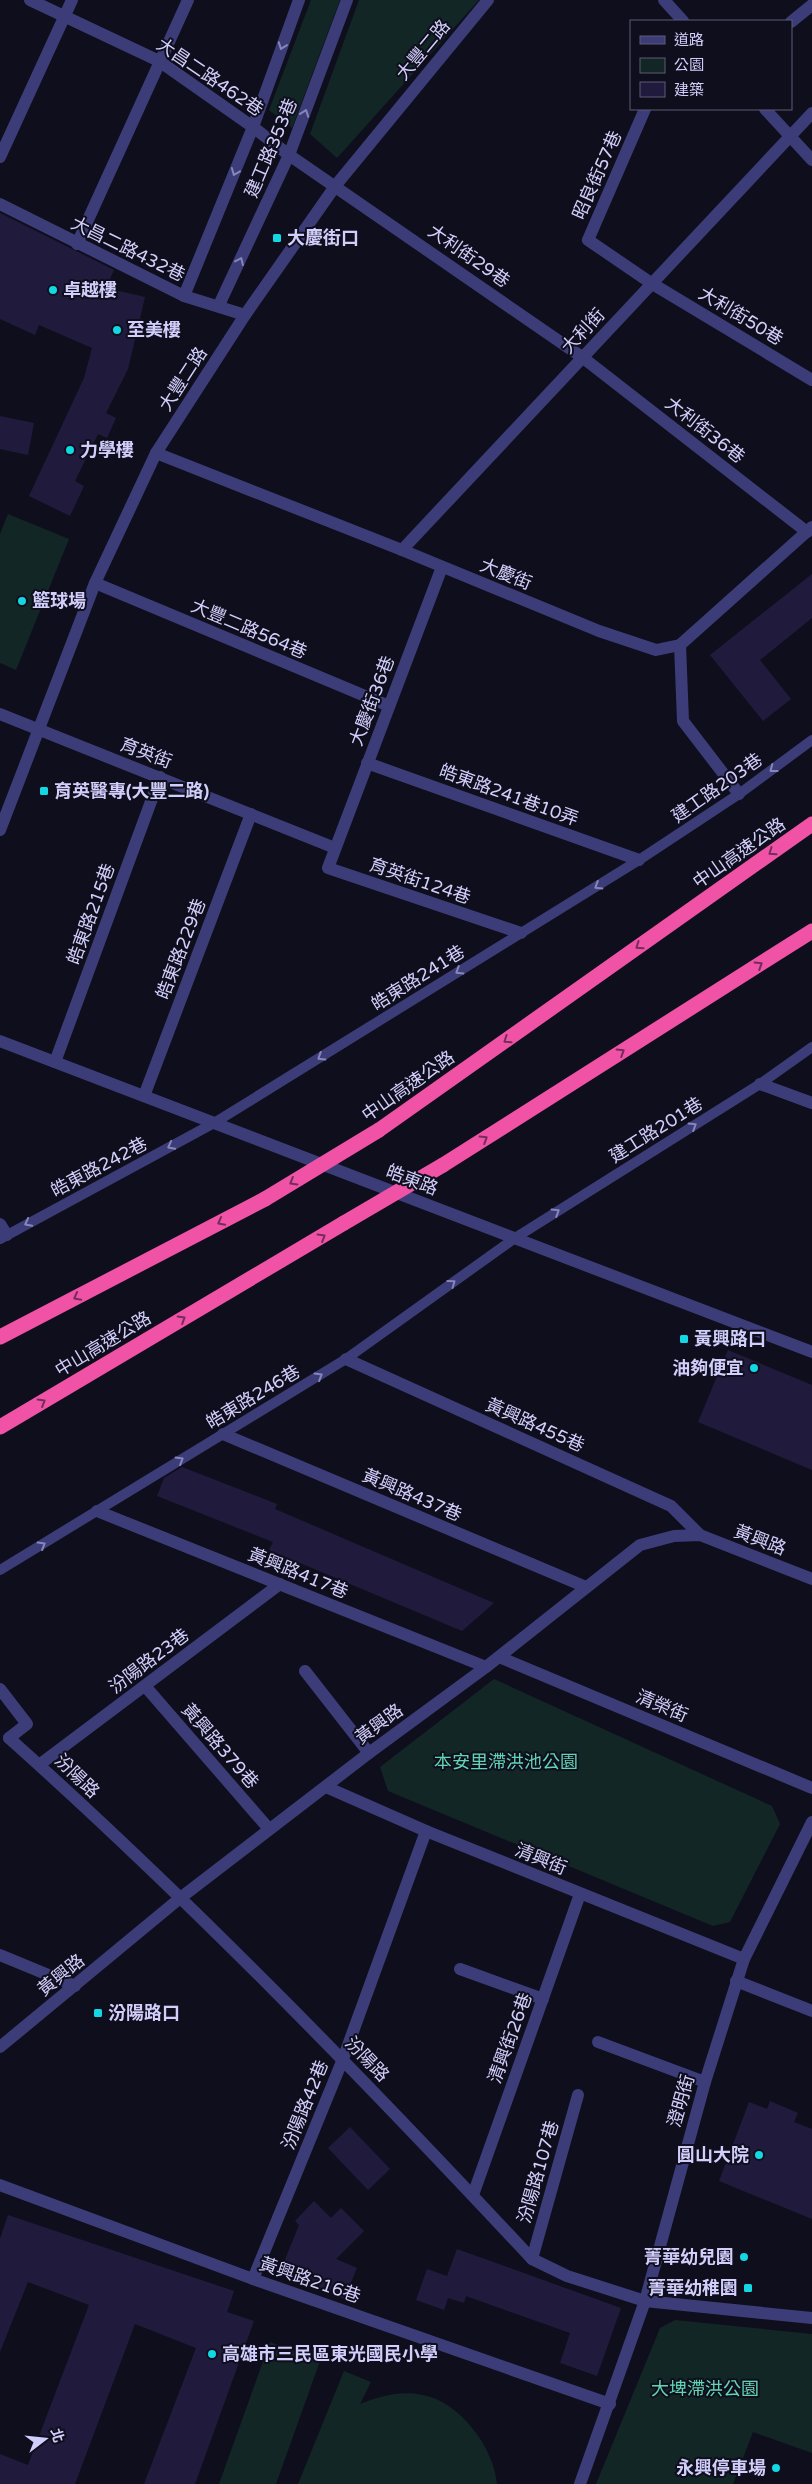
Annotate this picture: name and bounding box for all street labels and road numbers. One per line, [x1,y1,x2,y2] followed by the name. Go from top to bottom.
[391,15,455,85] street label: 大豐二路
[152,33,268,121] street label: 大昌二路462巷
[240,95,302,201] street label: 建工路353巷
[568,127,626,223] street label: 昭良街57巷
[67,212,189,286] street label: 大昌二路432巷
[424,220,514,292] street label: 大利街29巷
[695,282,787,350] street label: 大利街50巷
[557,304,609,358] street label: 大利街
[154,343,212,415] street label: 大豐二路
[661,392,749,468] street label: 大利街36巷
[477,554,535,594] street label: 大慶街
[188,595,310,663] street label: 大豐二路564巷
[345,653,399,749] street label: 大慶街36巷
[117,733,175,773] street label: 育英街
[667,749,767,827] street label: 建工路203巷
[436,760,582,830] street label: 皓東路241巷10弄
[688,813,790,893] street label: 中山高速公路
[366,853,474,909] street label: 育英街124巷
[63,860,119,968] street label: 皓東路215巷
[152,896,210,1002] street label: 皓東路229巷
[367,941,469,1015] street label: 皓東路241巷
[357,1046,459,1126] street label: 中山高速公路
[605,1093,707,1167] street label: 建工路201巷
[47,1132,151,1202] street label: 皓東路242巷
[383,1160,441,1200] street label: 皓東路
[51,1307,155,1381] street label: 中山高速公路
[202,1360,304,1434] street label: 皓東路246巷
[482,1393,588,1457] street label: 黃興路455巷
[359,1464,465,1526] street label: 黃興路437巷
[731,1520,789,1560] street label: 黃興路
[245,1543,351,1603] street label: 黃興路417巷
[105,1624,193,1698] street label: 汾陽路23巷
[633,1685,691,1727] street label: 清榮街
[177,1699,263,1793] street label: 黃興路379巷
[351,1699,407,1749] street label: 黃興路
[50,1749,104,1803] street label: 汾陽路
[512,1839,570,1879] street label: 清興街
[33,1949,89,2001] street label: 黃興路
[483,1990,537,2086] street label: 清興街26巷
[340,2032,394,2086] street label: 汾陽路
[277,2057,333,2153] street label: 汾陽路42巷
[663,2072,699,2130] street label: 澄明街
[513,2118,563,2226] street label: 汾陽路107巷
[256,2252,364,2308] street label: 黃興路216巷

